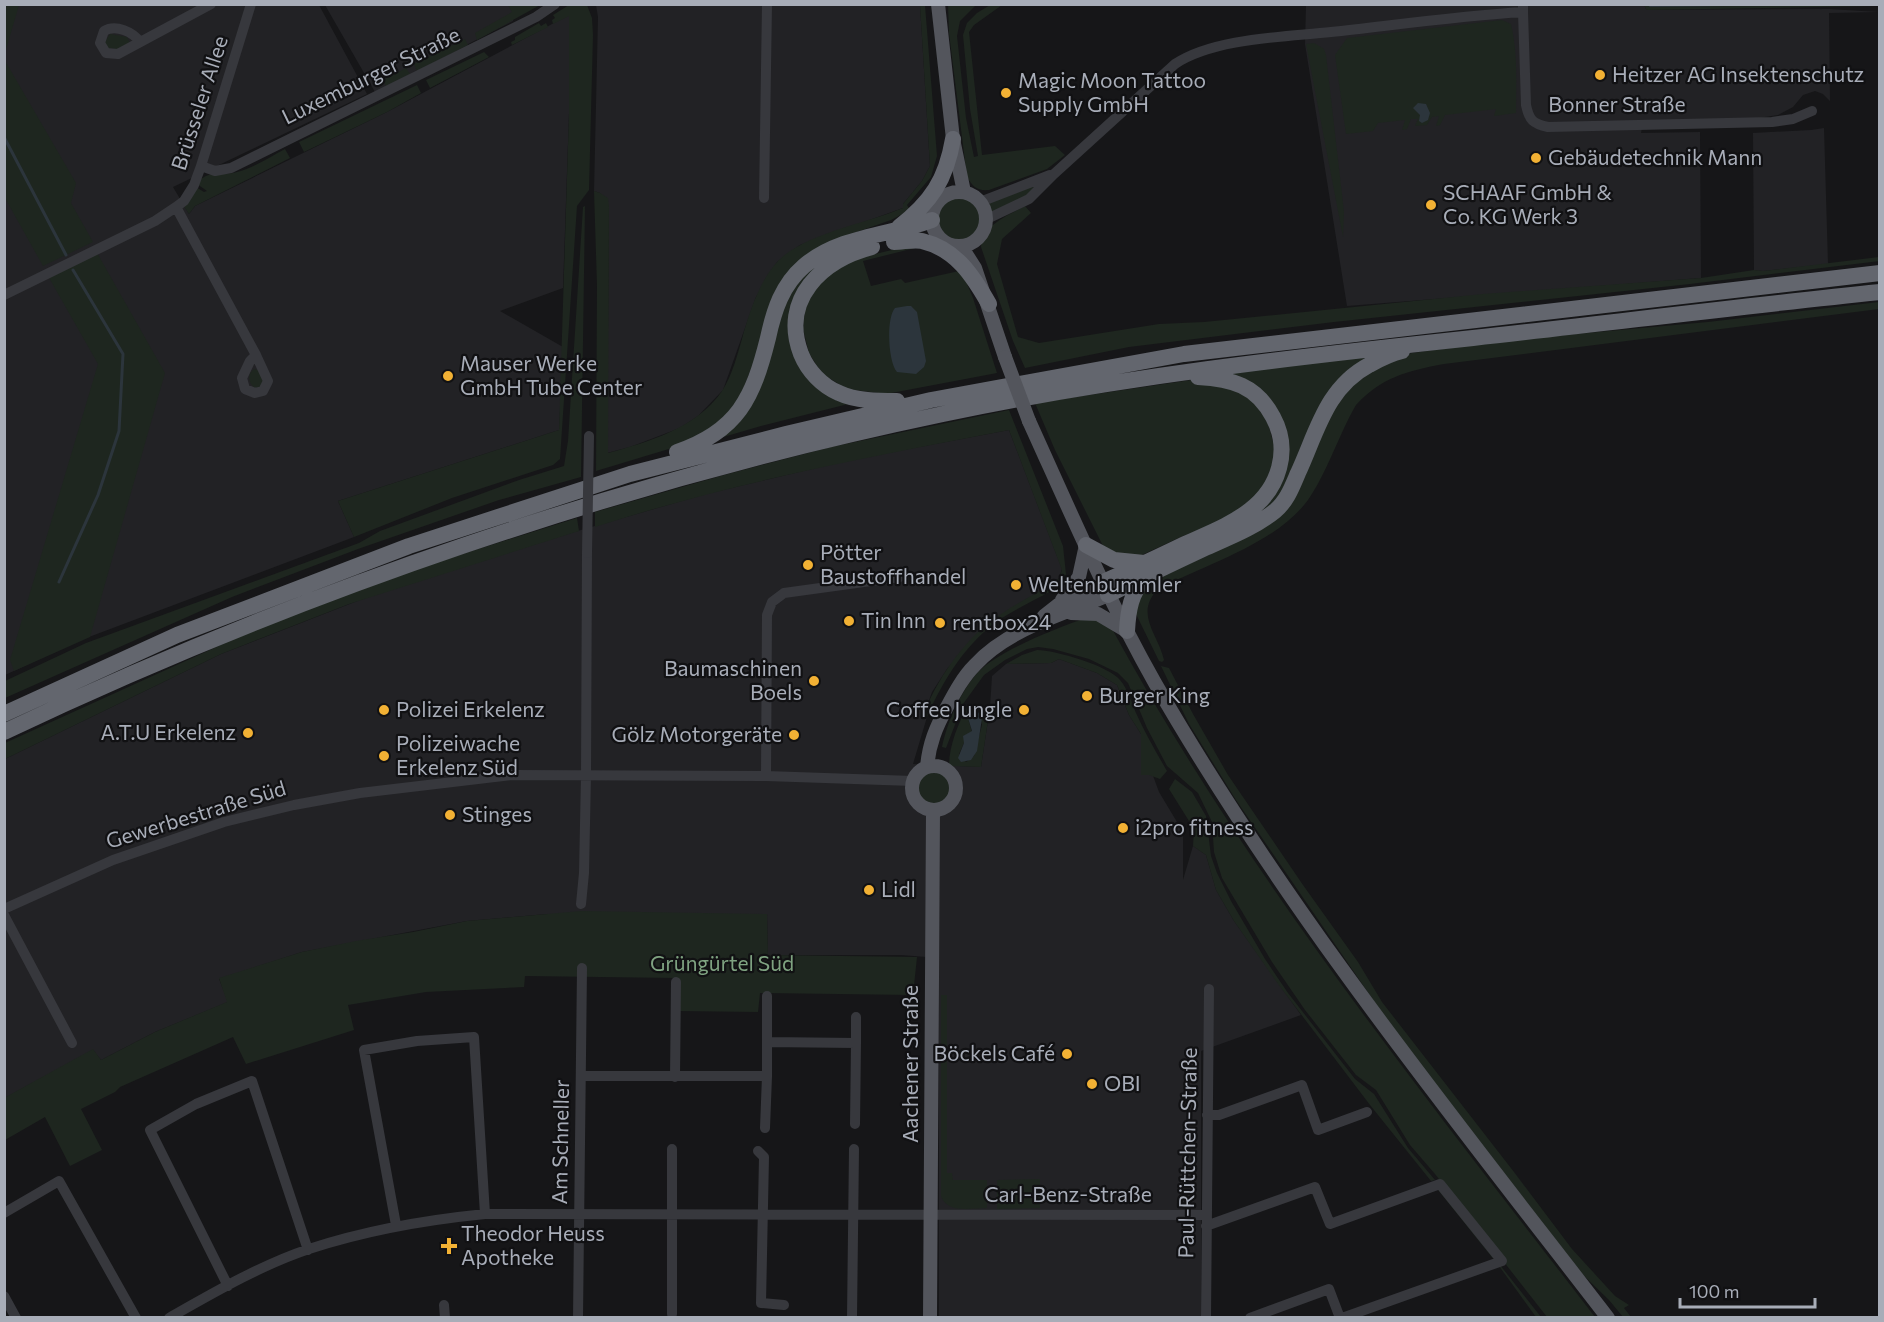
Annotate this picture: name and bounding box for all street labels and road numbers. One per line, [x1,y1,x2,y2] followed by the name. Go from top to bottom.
[277,21,463,129] street label: Luxemburger Straße
[165,32,232,173] street label: Brüsseler Allee
[1548,91,1686,116] street label: Bonner Straße
[103,774,289,853] street label: Gewerbestraße Süd
[897,985,922,1143] street label: Aachener Straße
[1172,1047,1201,1259] street label: Paul-Rüttchen-Straße
[546,1079,573,1205] street label: Am Schneller
[984,1181,1152,1206] street label: Carl-Benz-Straße

